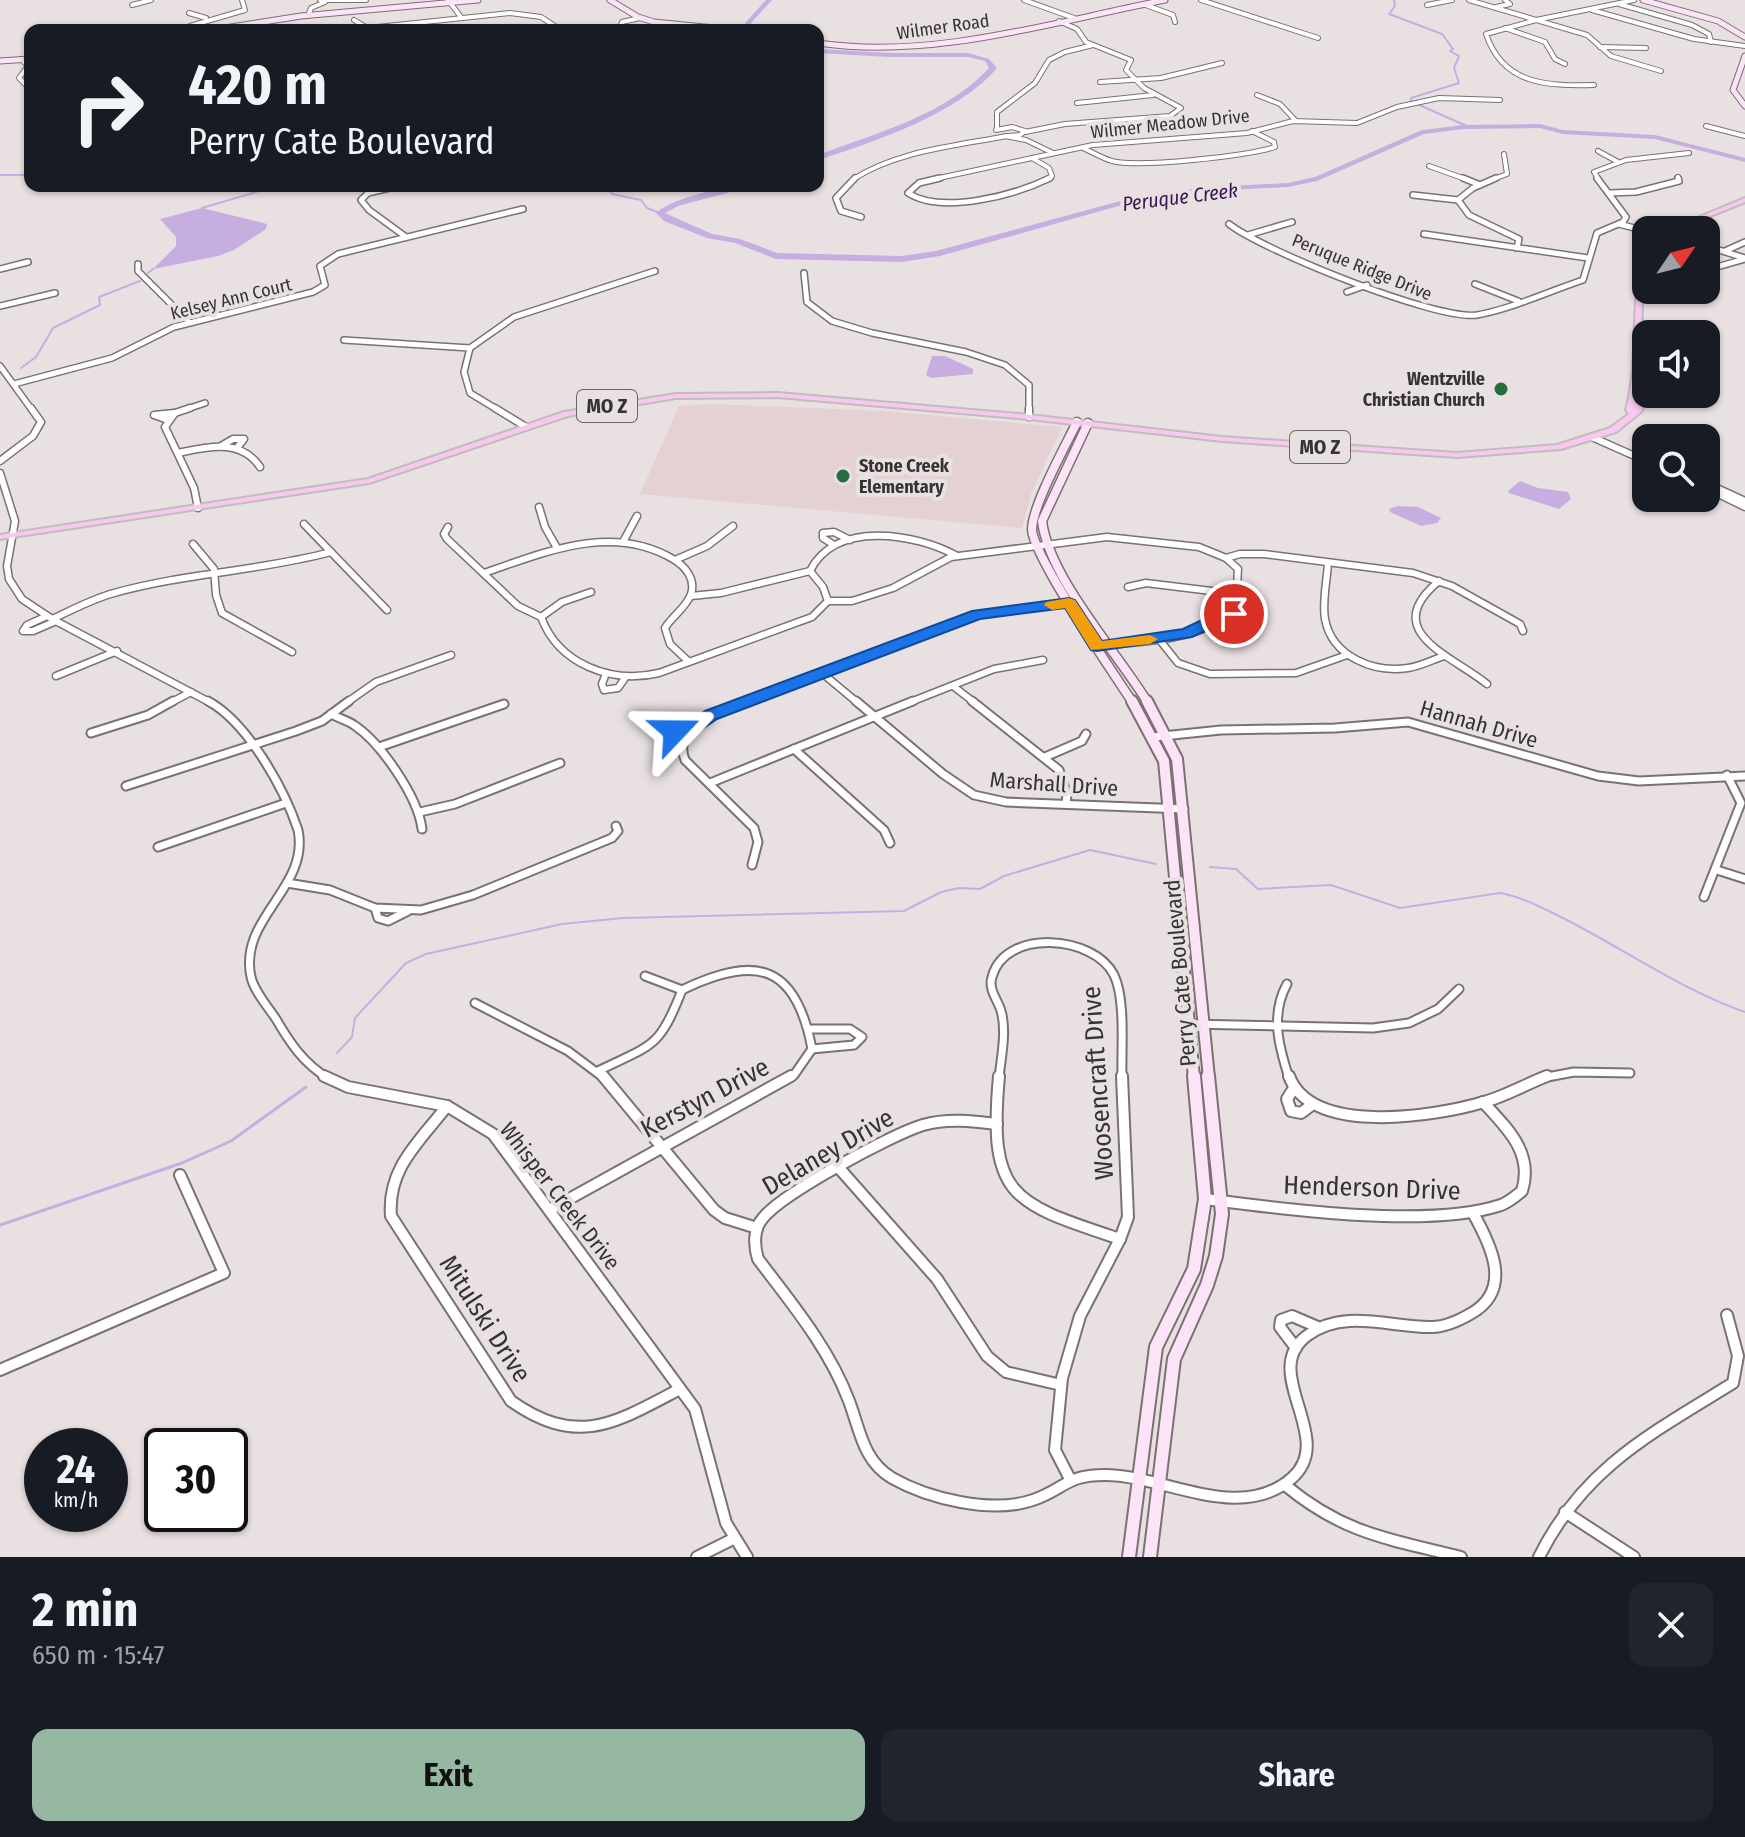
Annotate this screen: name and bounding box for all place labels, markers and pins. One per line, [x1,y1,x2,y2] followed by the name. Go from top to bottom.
[1363,368,1485,411] place label: Wentzville Christian Church
[1492,380,1510,398] marker: Wentzville Christian Church
[859,455,950,498] place label: Stone Creek Elementary
[834,467,852,485] marker: Stone Creek Elementary
[1200,580,1268,648] pin

